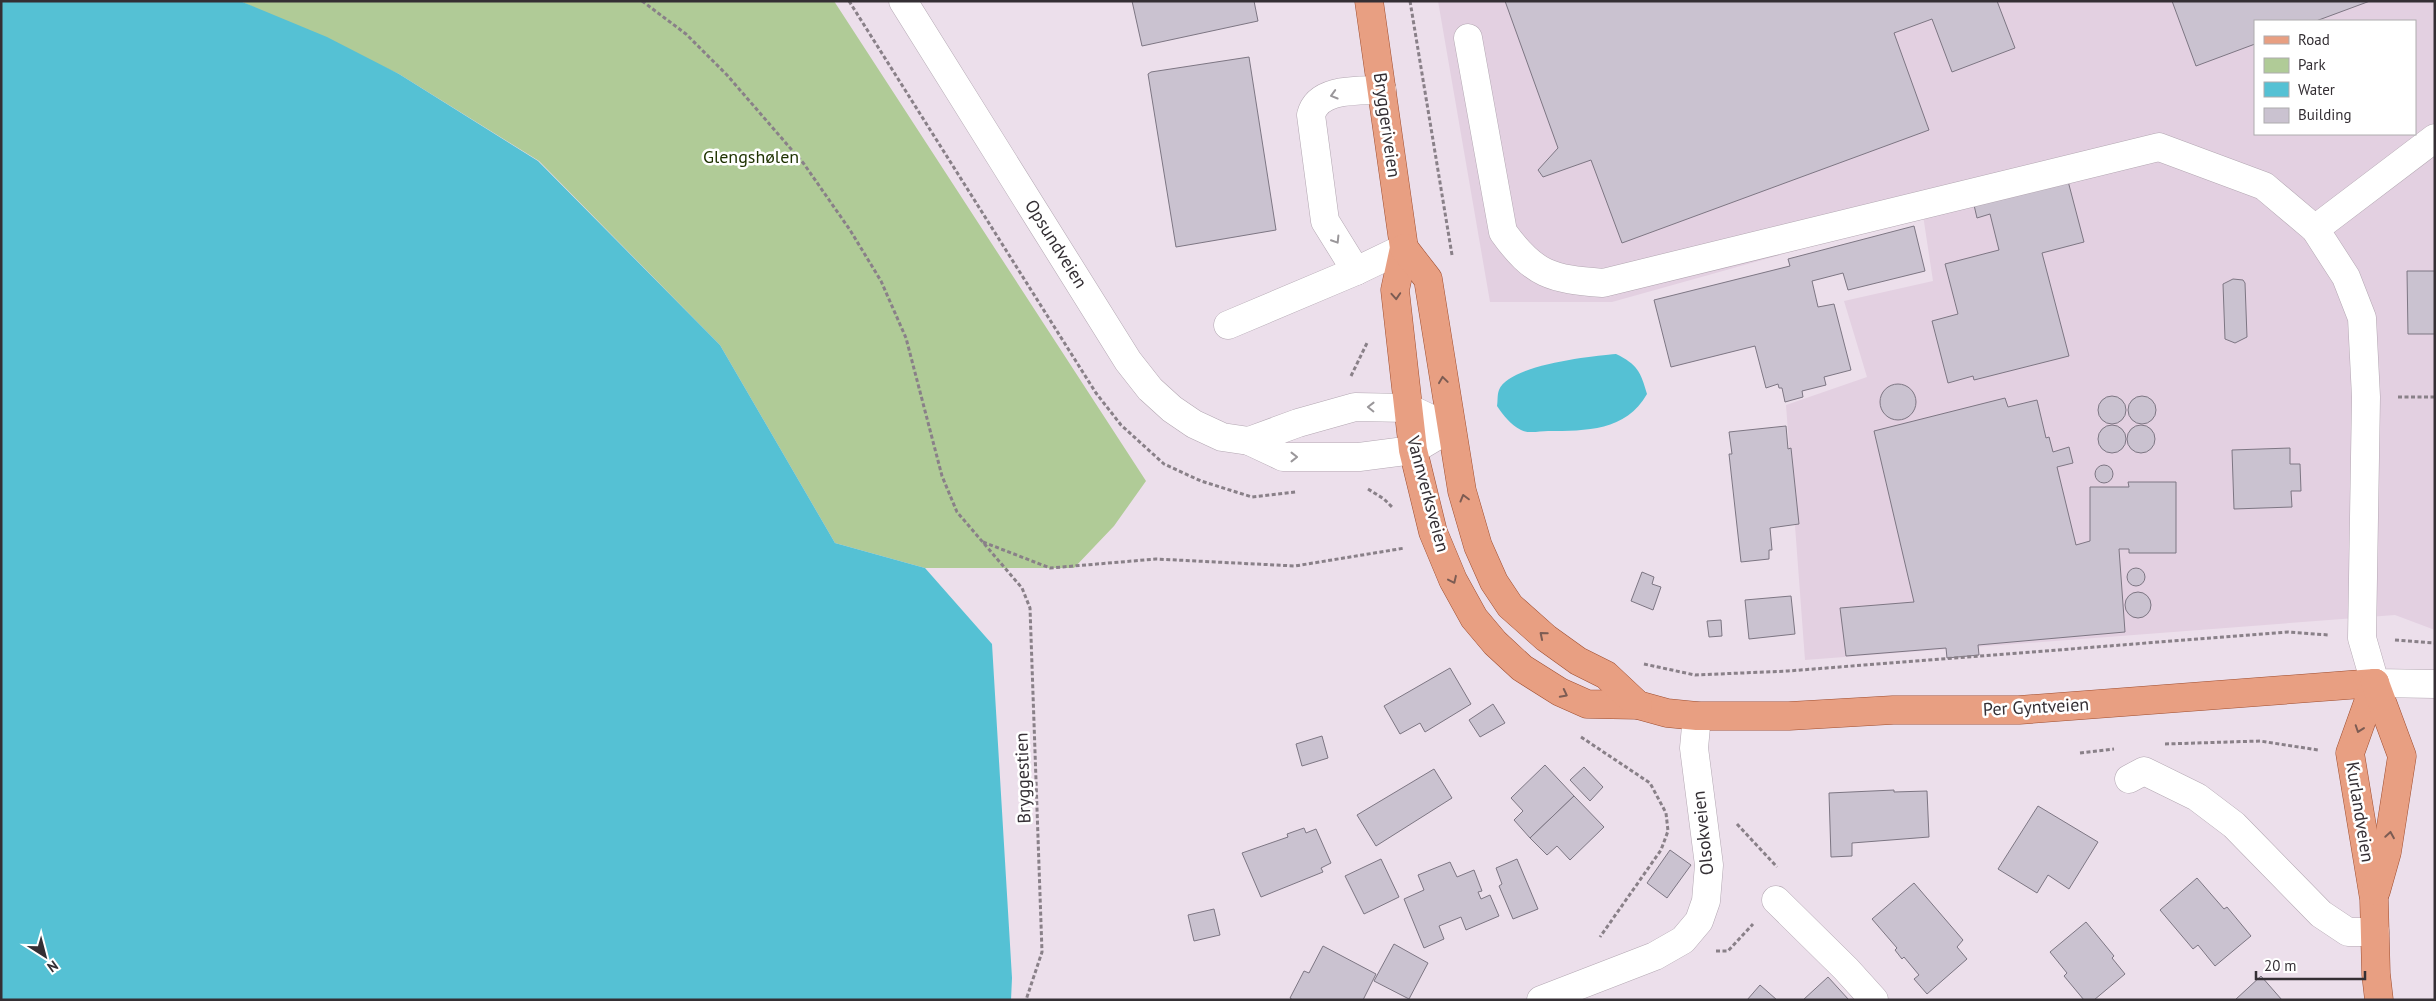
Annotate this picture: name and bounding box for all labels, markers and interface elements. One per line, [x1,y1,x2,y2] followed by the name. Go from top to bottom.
[2254,20,2416,135] legend
[2298,30,2330,49] text: Road
[2298,55,2326,74] text: Park
[1369,71,1406,179] street label: Bryggeriveien
[2298,80,2335,99] text: Water
[1330,89,1338,100] one-way arrow
[2298,105,2352,124] text: Building
[703,145,799,168] park label: Glengshølen
[1020,195,1093,292] street label: Opsundveien
[1330,235,1340,244] one-way arrow
[1390,292,1401,300] one-way arrow
[1439,375,1449,384] one-way arrow
[1367,402,1375,413] one-way arrow
[1402,432,1455,554] street label: Vannverksveien
[1290,452,1298,462] one-way arrow
[1459,493,1470,502] one-way arrow
[1447,575,1457,584] one-way arrow
[1540,633,1549,641] one-way arrow
[1559,687,1568,697] one-way arrow
[1982,692,2090,721] street label: Per Gyntveien
[2355,724,2365,733] one-way arrow
[1009,732,1036,824] street label: Bryggestien
[2341,760,2380,864] street label: Kurlandveien
[1687,790,1718,876] street label: Olsokveien
[2384,831,2394,840] one-way arrow
[20,931,70,981] north arrow
[2256,948,2365,980] scale bar
[2264,956,2297,975] text: 20 m
[44,957,62,977] text: N

